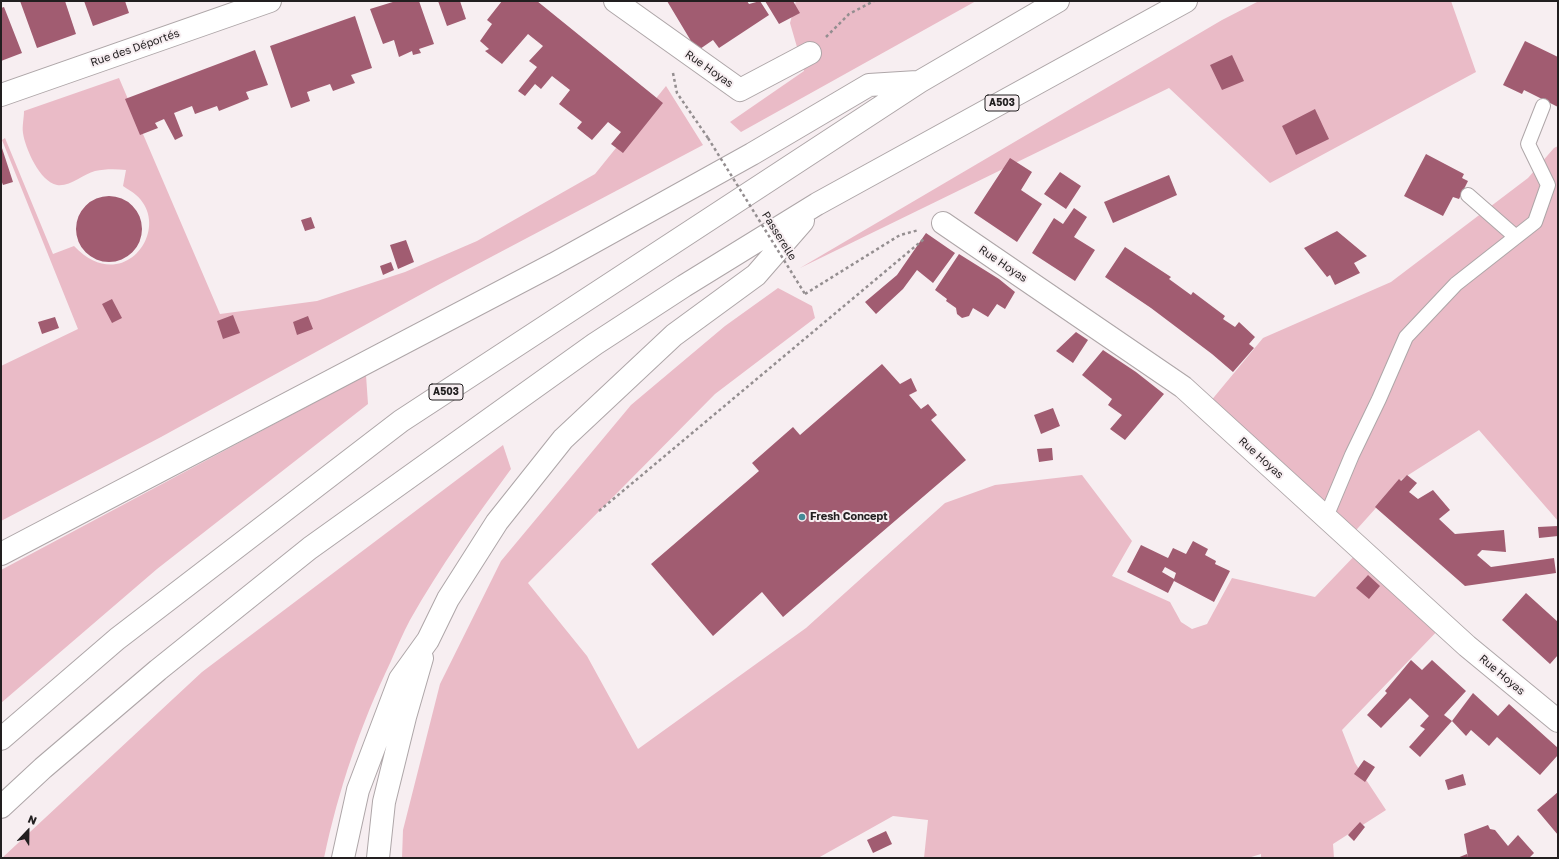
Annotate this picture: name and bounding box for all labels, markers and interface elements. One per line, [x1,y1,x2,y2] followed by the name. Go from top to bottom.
[89,27,181,69] street label: Rue des Déportés
[682,48,736,90] street label: Rue Hoyas
[985,95,1019,111] road number: A503
[759,209,799,263] street label: Passerelle
[976,243,1030,285] street label: Rue Hoyas
[429,384,463,400] road number: A503
[1236,434,1286,482] street label: Rue Hoyas
[810,510,888,524] place label: Fresh Concept
[797,512,807,522] marker: Fresh Concept
[1476,652,1528,698] street label: Rue Hoyas
[8,811,48,851] north arrow
[26,812,39,827] text: N

